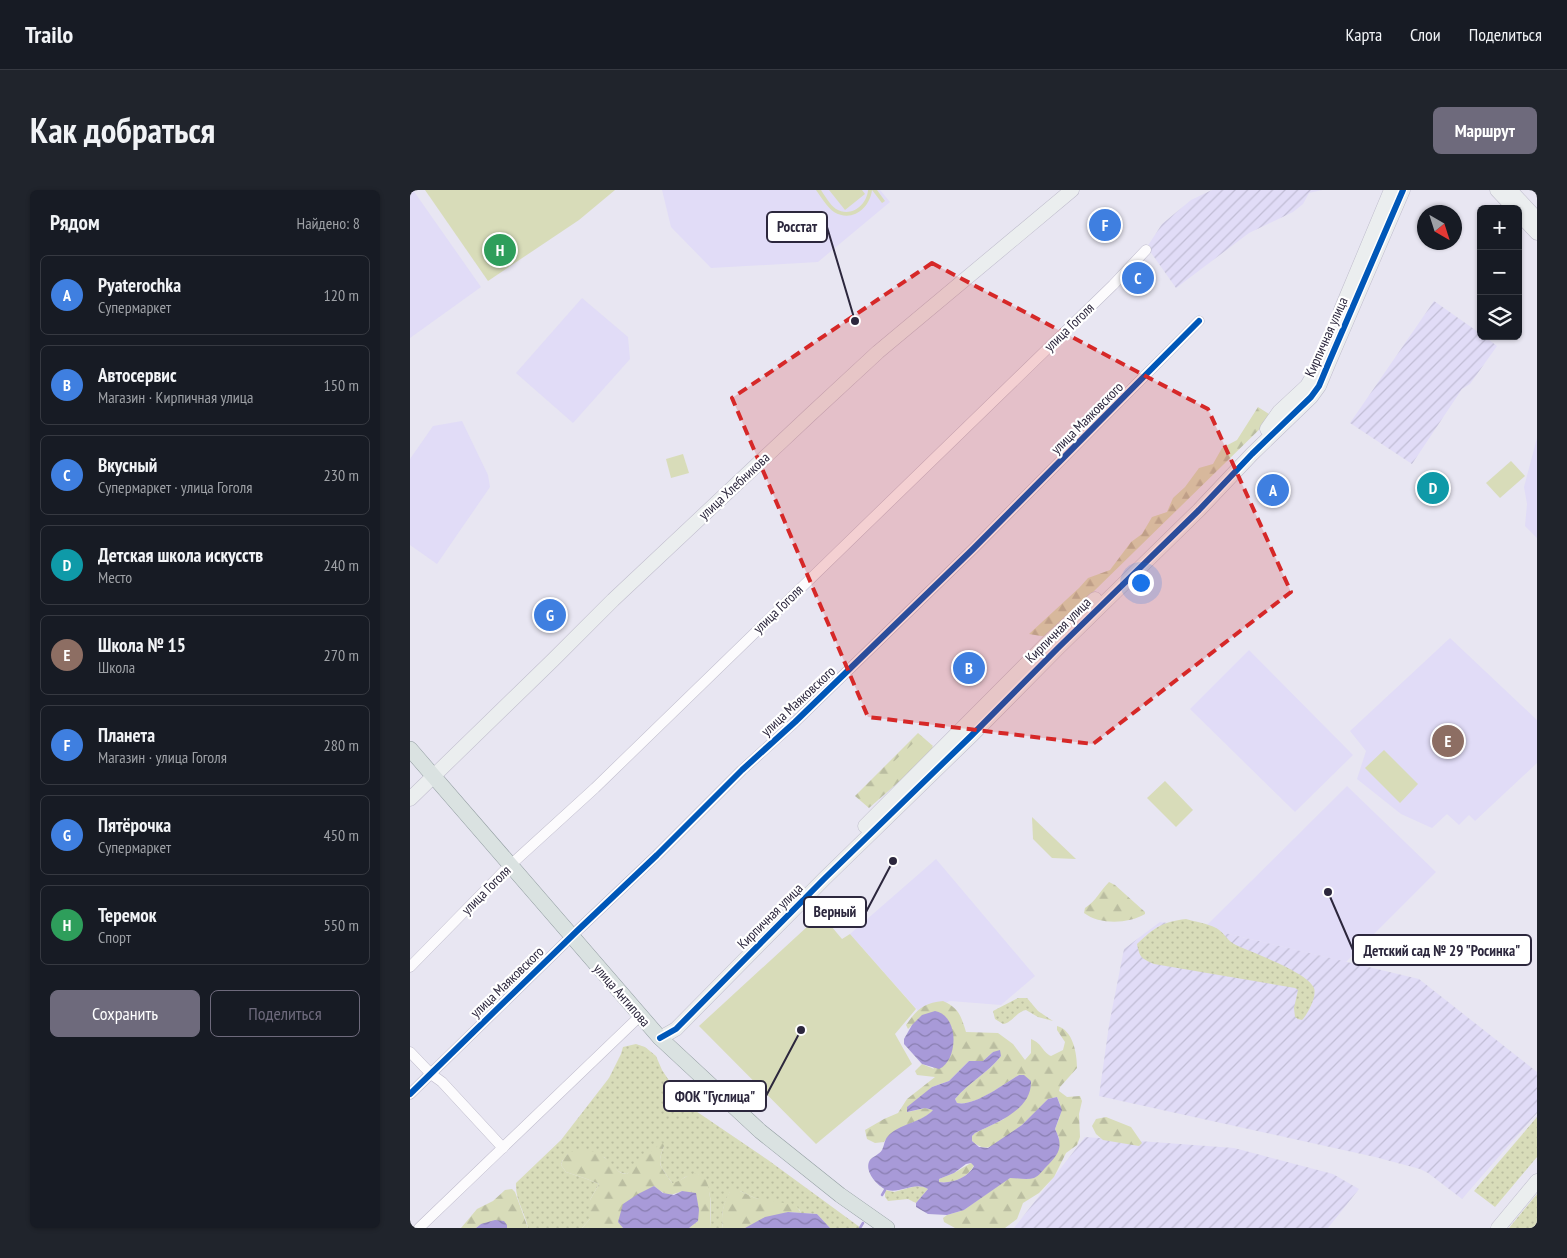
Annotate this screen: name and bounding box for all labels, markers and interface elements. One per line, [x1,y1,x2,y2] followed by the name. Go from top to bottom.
[25,19,73,50] text: Trailo
[1345,23,1382,46] text: Карта
[1410,23,1441,46] text: Слои
[1469,23,1542,46] text: Поделиться
[30,107,215,153] text: Как добраться
[1433,107,1537,154] button: Маршрут
[1417,205,1462,250] north arrow
[1477,205,1522,340] map controls
[1477,205,1522,250] button: +
[1089,206,1121,244] pin: F
[50,209,100,236] text: Рядом
[767,212,827,242] callout: Росстат
[297,213,360,233] text: Найдено: 8
[777,217,818,236] text: Росстат
[484,231,516,269] pin: H
[1477,250,1522,295] button: −
[1122,259,1154,297] pin: C
[98,273,181,297] text: Pyaterochka
[63,285,71,305] text: A
[324,285,359,305] text: 120 m
[1300,294,1352,380] street label: Кирпичная улица
[1477,295,1522,340] button: layers
[98,297,171,317] text: Супермаркет
[1040,299,1098,355] street label: улица Гоголя
[98,363,177,387] text: Автосервис
[63,375,71,395] text: B
[324,375,359,395] text: 150 m
[1047,378,1127,458] street label: улица Маяковского
[98,387,253,407] text: Магазин · Кирпичная улица
[695,449,773,523] street label: улица Хлебникова
[98,453,157,477] text: Вкусный
[63,465,71,485] text: C
[324,465,359,485] text: 230 m
[1417,469,1449,507] pin: D
[1257,471,1289,509] pin: A
[98,477,252,497] text: Супермаркет · улица Гоголя
[98,543,263,567] text: Детская школа искусств
[63,555,71,575] text: D
[324,555,359,575] text: 240 m
[98,567,132,587] text: Место
[1128,570,1154,596] your location
[749,581,807,637] street label: улица Гоголя
[1021,593,1095,667] street label: Кирпичная улица
[534,596,566,634] pin: G
[98,633,186,657] text: Школа № 15
[64,645,70,665] text: E
[324,645,359,665] text: 270 m
[953,649,985,687] pin: B
[98,657,135,677] text: Школа
[757,662,839,740] street label: улица Маяковского
[1432,722,1464,760] pin: E
[98,723,155,747] text: Планета
[64,735,70,755] text: F
[324,735,359,755] text: 280 m
[98,747,227,767] text: Магазин · улица Гоголя
[98,813,171,837] text: Пятёрочка
[63,825,71,845] text: G
[324,825,359,845] text: 450 m
[98,837,171,857] text: Супермаркет
[458,862,514,918] street label: улица Гоголя
[733,879,807,953] street label: Кирпичная улица
[804,897,866,927] callout: Верный
[814,902,857,921] text: Верный
[98,903,157,927] text: Теремок
[63,915,71,935] text: H
[324,915,359,935] text: 550 m
[98,927,131,947] text: Спорт
[1353,935,1531,965] callout: Детский сад № 29 "Росинка"
[1364,941,1520,960] text: Детский сад № 29 "Росинка"
[467,943,547,1021] street label: улица Маяковского
[590,960,654,1030] street label: улица Антипова
[50,990,200,1037] button: Сохранить
[210,990,360,1037] button: Поделиться
[664,1081,766,1111] callout: ФОК "Гуслица"
[675,1087,755,1106] text: ФОК "Гуслица"

